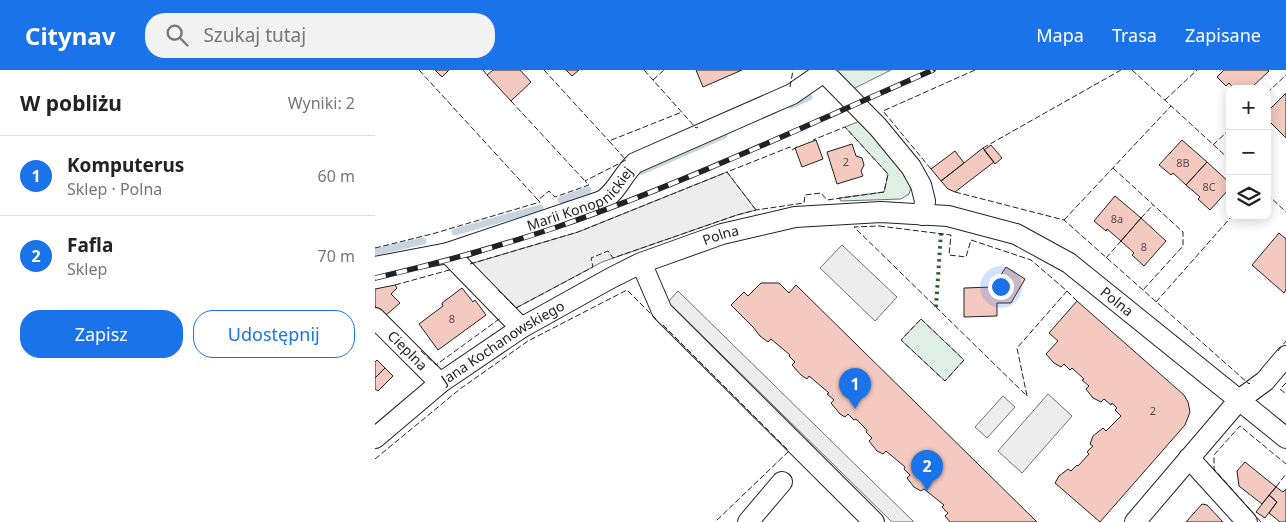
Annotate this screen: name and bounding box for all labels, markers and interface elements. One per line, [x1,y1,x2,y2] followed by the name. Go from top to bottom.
[145,13,495,58] search box
[25,19,115,52] text: Citynav
[163,21,191,49] icon: search
[203,22,306,48] text: Szukaj tutaj
[1036,23,1084,47] text: Mapa
[1112,23,1157,47] text: Trasa
[1185,23,1261,47] text: Zapisane
[1226,85,1271,220] map controls
[1226,85,1271,130] button: +
[20,89,122,117] text: W pobliżu
[288,92,355,114] text: Wyniki: 2
[1226,130,1271,175] button: −
[67,152,184,178] text: Komputerus
[843,154,849,169] house number: 2
[1176,155,1190,170] house number: 8B
[524,162,637,235] street label: Marii Konopnickiej
[31,165,41,187] text: 1
[318,165,355,187] text: 60 m
[1226,175,1271,220] button: layers
[67,178,162,200] text: Sklep · Polna
[1202,179,1216,194] house number: 8C
[1111,211,1123,226] house number: 8a
[700,220,741,249] street label: Polna
[67,232,113,258] text: Fafla
[1141,239,1147,254] house number: 8
[31,245,41,267] text: 2
[318,245,355,267] text: 70 m
[67,258,107,280] text: Sklep
[988,274,1014,300] your location
[1097,282,1138,320] street label: Polna
[436,296,568,390] street label: Jana Kochanowskiego
[20,310,183,358] button: Zapisz
[193,310,355,358] button: Udostępnij
[449,311,455,326] house number: 8
[384,326,432,374] street label: Cieplna
[839,368,871,409] pin: 1
[1150,403,1156,418] house number: 2
[911,450,943,491] pin: 2

